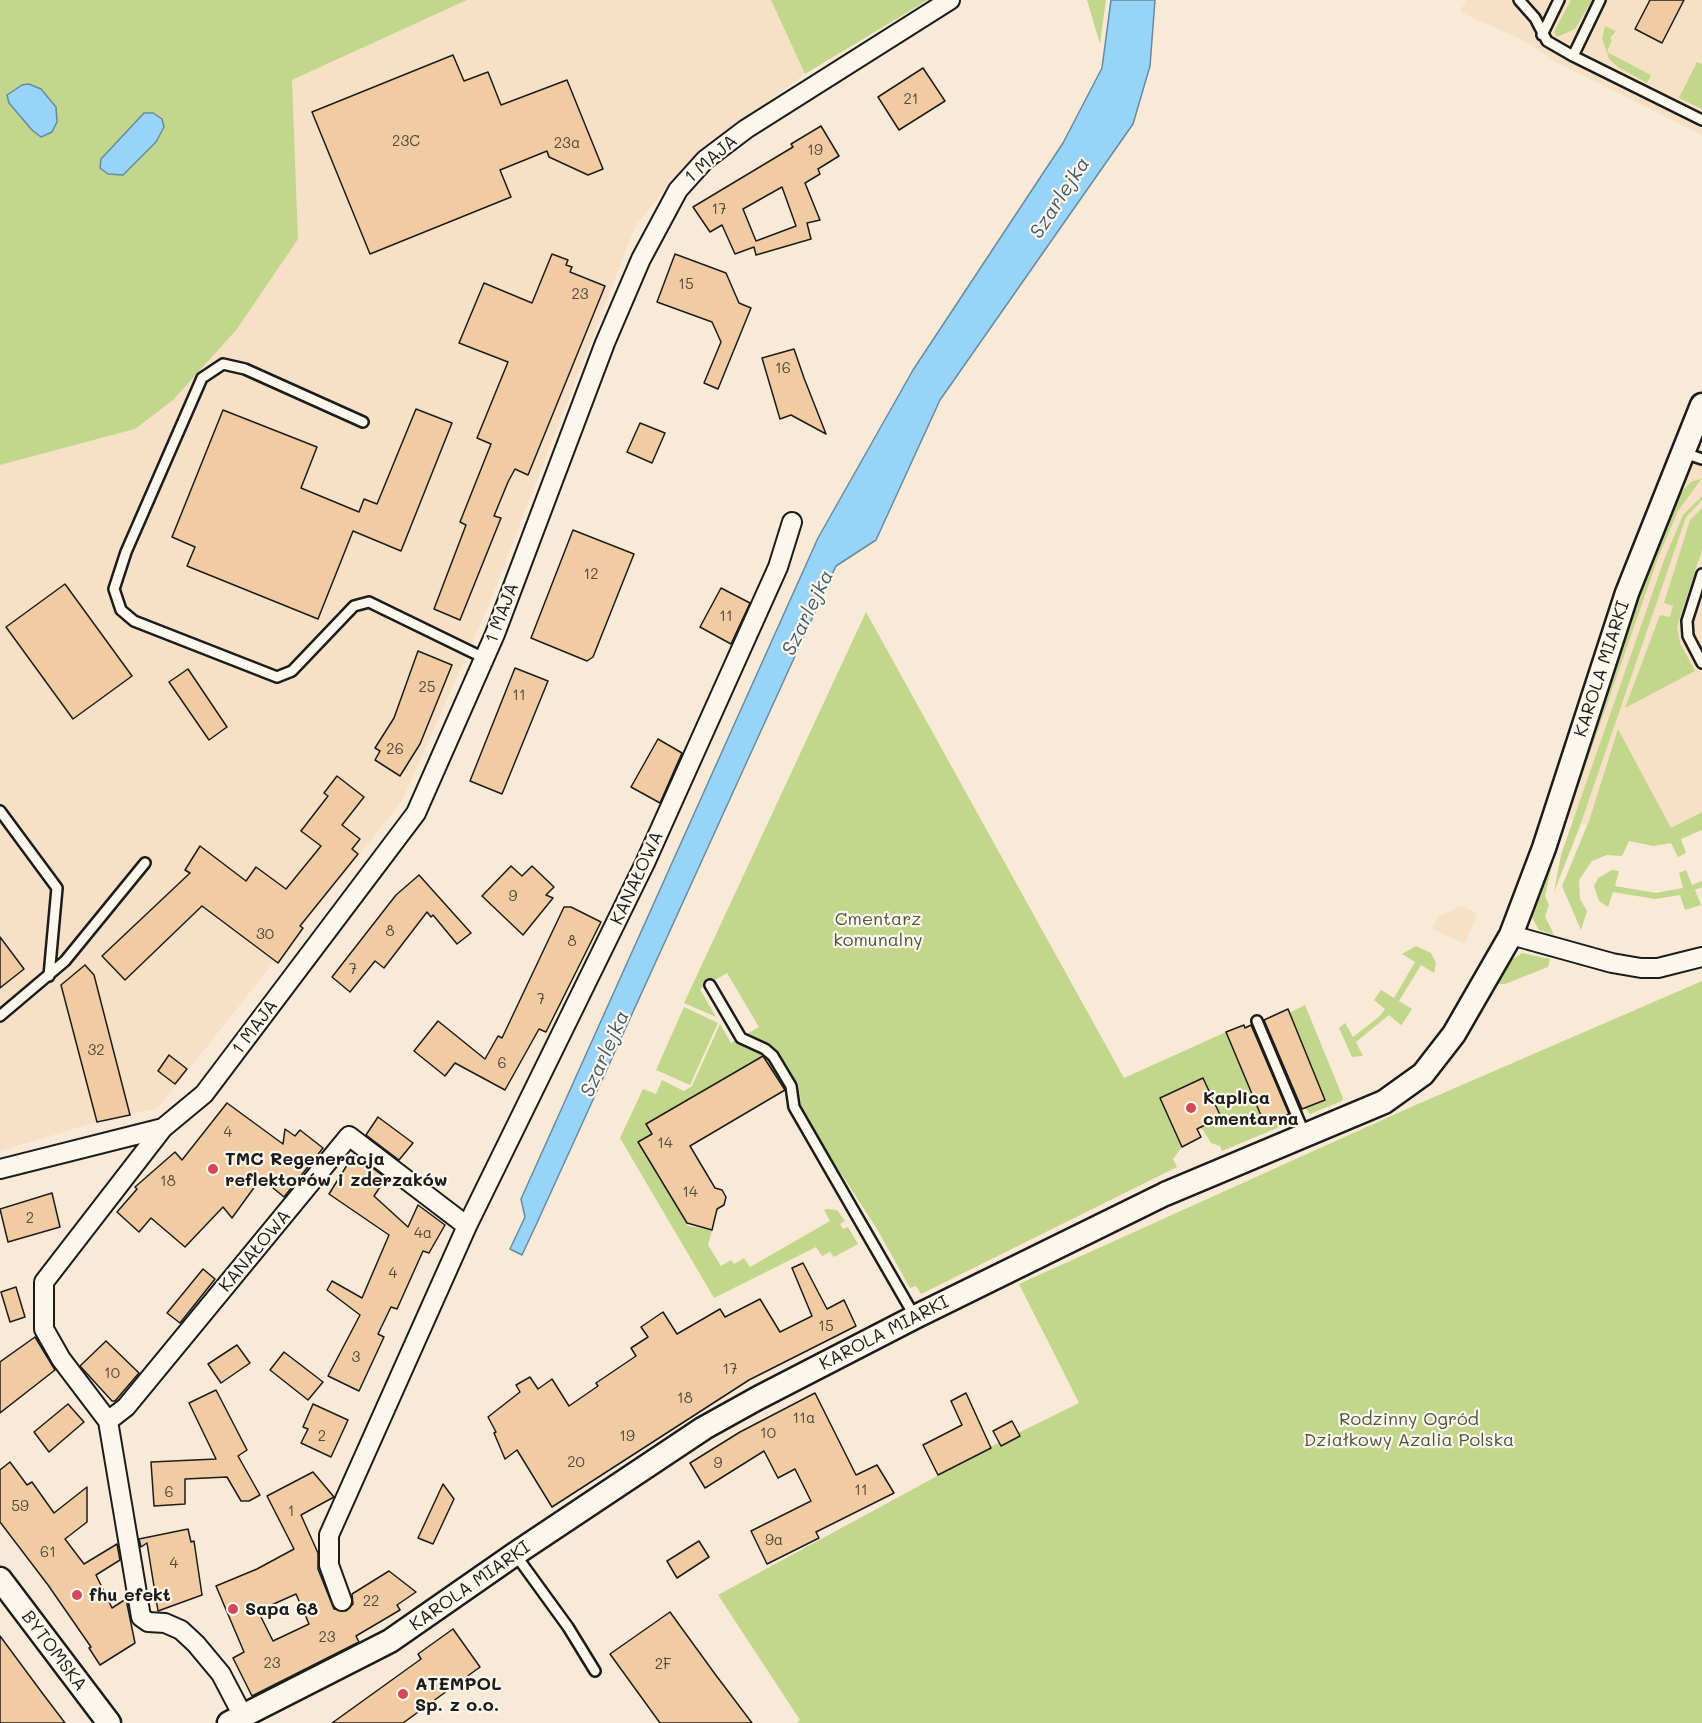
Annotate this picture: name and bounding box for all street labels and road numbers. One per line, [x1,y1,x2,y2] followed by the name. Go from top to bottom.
[680,130,742,188] street label: 1 MAJA
[481,580,523,646] street label: 1 MAJA
[1570,598,1634,740] street label: KAROLA MIARKI
[606,828,668,928] street label: KANAŁOWA
[227,995,283,1059] street label: 1 MAJA
[214,1206,296,1296] street label: KANAŁOWA
[816,1291,952,1375] street label: KAROLA MIARKI
[406,1536,534,1636] street label: KAROLA MIARKI
[17,1607,91,1695] street label: BYTOMSKA

